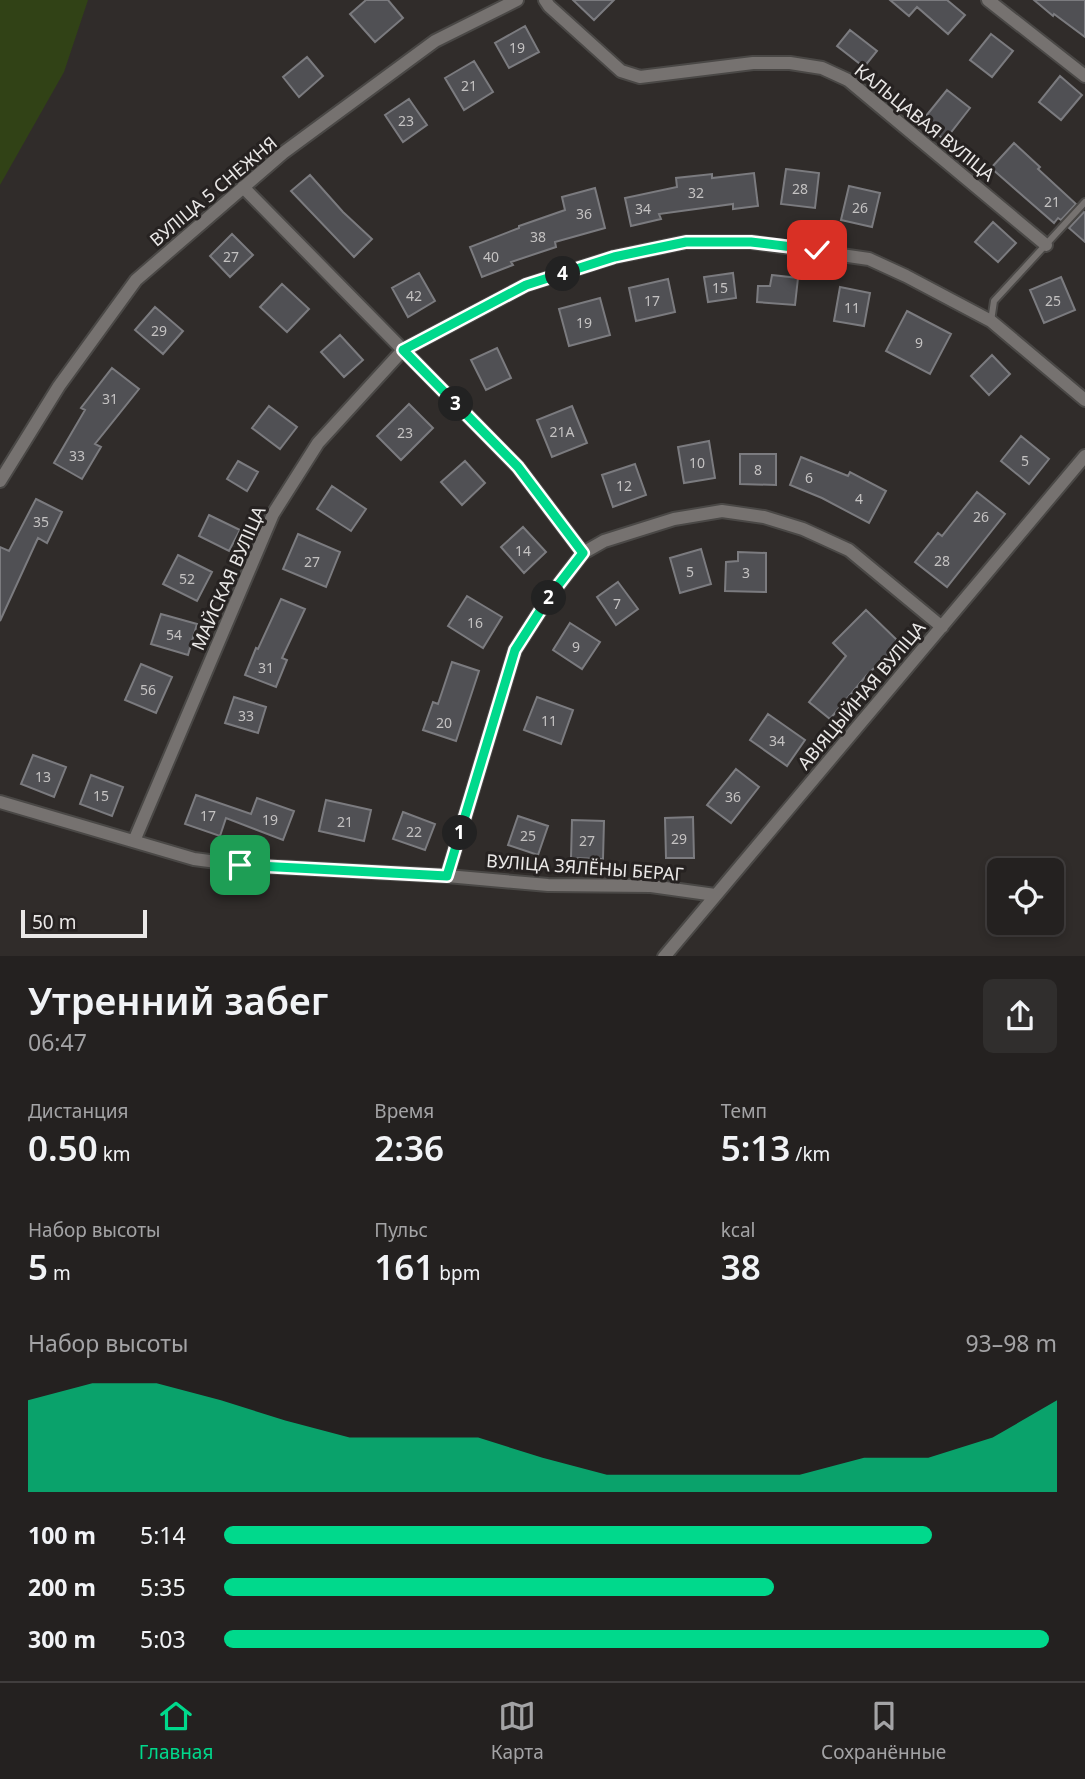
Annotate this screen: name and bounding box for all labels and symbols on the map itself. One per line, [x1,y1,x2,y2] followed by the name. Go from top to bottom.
[509,38,525,57] house number: 19
[850,58,1001,186] street label: КАЛЬЦАВАЯ ВУЛІЦА
[461,76,477,95] house number: 21
[398,111,414,130] house number: 23
[144,131,282,251] street label: ВУЛІЦА 5 СНЕЖНЯ
[792,179,808,198] house number: 28
[688,183,704,202] house number: 32
[1044,192,1060,211] house number: 21
[852,198,868,217] house number: 26
[635,199,651,218] house number: 34
[576,204,592,223] house number: 36
[787,220,847,280] pin
[530,227,546,246] house number: 38
[223,247,239,266] house number: 27
[483,247,499,266] house number: 40
[546,256,580,292] pin: 4
[712,278,728,297] house number: 15
[406,286,422,305] house number: 42
[644,291,660,310] house number: 17
[1045,291,1061,310] house number: 25
[844,298,860,317] house number: 11
[576,313,592,332] house number: 19
[151,321,167,340] house number: 29
[915,333,923,352] house number: 9
[438,386,474,422] pin: 3
[102,389,118,408] house number: 31
[550,422,575,441] house number: 21А
[397,423,413,442] house number: 23
[69,446,85,465] house number: 33
[1021,451,1029,470] house number: 5
[689,453,705,472] house number: 10
[754,460,762,479] house number: 8
[805,468,813,487] house number: 6
[616,476,632,495] house number: 12
[855,489,863,508] house number: 4
[185,502,271,654] street label: МАЙСКАЯ ВУЛІЦА
[973,507,989,526] house number: 26
[33,512,49,531] house number: 35
[515,541,531,560] house number: 14
[934,551,950,570] house number: 28
[304,552,320,571] house number: 27
[686,562,694,581] house number: 5
[742,563,750,582] house number: 3
[179,569,195,588] house number: 52
[532,580,566,616] pin: 2
[613,594,621,613] house number: 7
[467,613,483,632] house number: 16
[792,615,931,774] street label: АВІЯЦЫЙНАЯ ВУЛІЦА
[166,625,182,644] house number: 54
[572,637,580,656] house number: 9
[258,658,274,677] house number: 31
[140,680,156,699] house number: 56
[238,706,254,725] house number: 33
[541,711,557,730] house number: 11
[436,713,452,732] house number: 20
[769,731,785,750] house number: 34
[35,767,51,786] house number: 13
[93,786,109,805] house number: 15
[725,787,741,806] house number: 36
[200,806,216,825] house number: 17
[262,810,278,829] house number: 19
[337,812,353,831] house number: 21
[442,816,477,850] pin: 1
[406,822,422,841] house number: 22
[520,826,536,845] house number: 25
[671,829,687,848] house number: 29
[579,831,595,850] house number: 27
[210,835,270,895] pin
[485,848,685,886] street label: ВУЛІЦА ЗЯЛЁНЫ БЕРАГ
[21,908,147,939] scale bar

